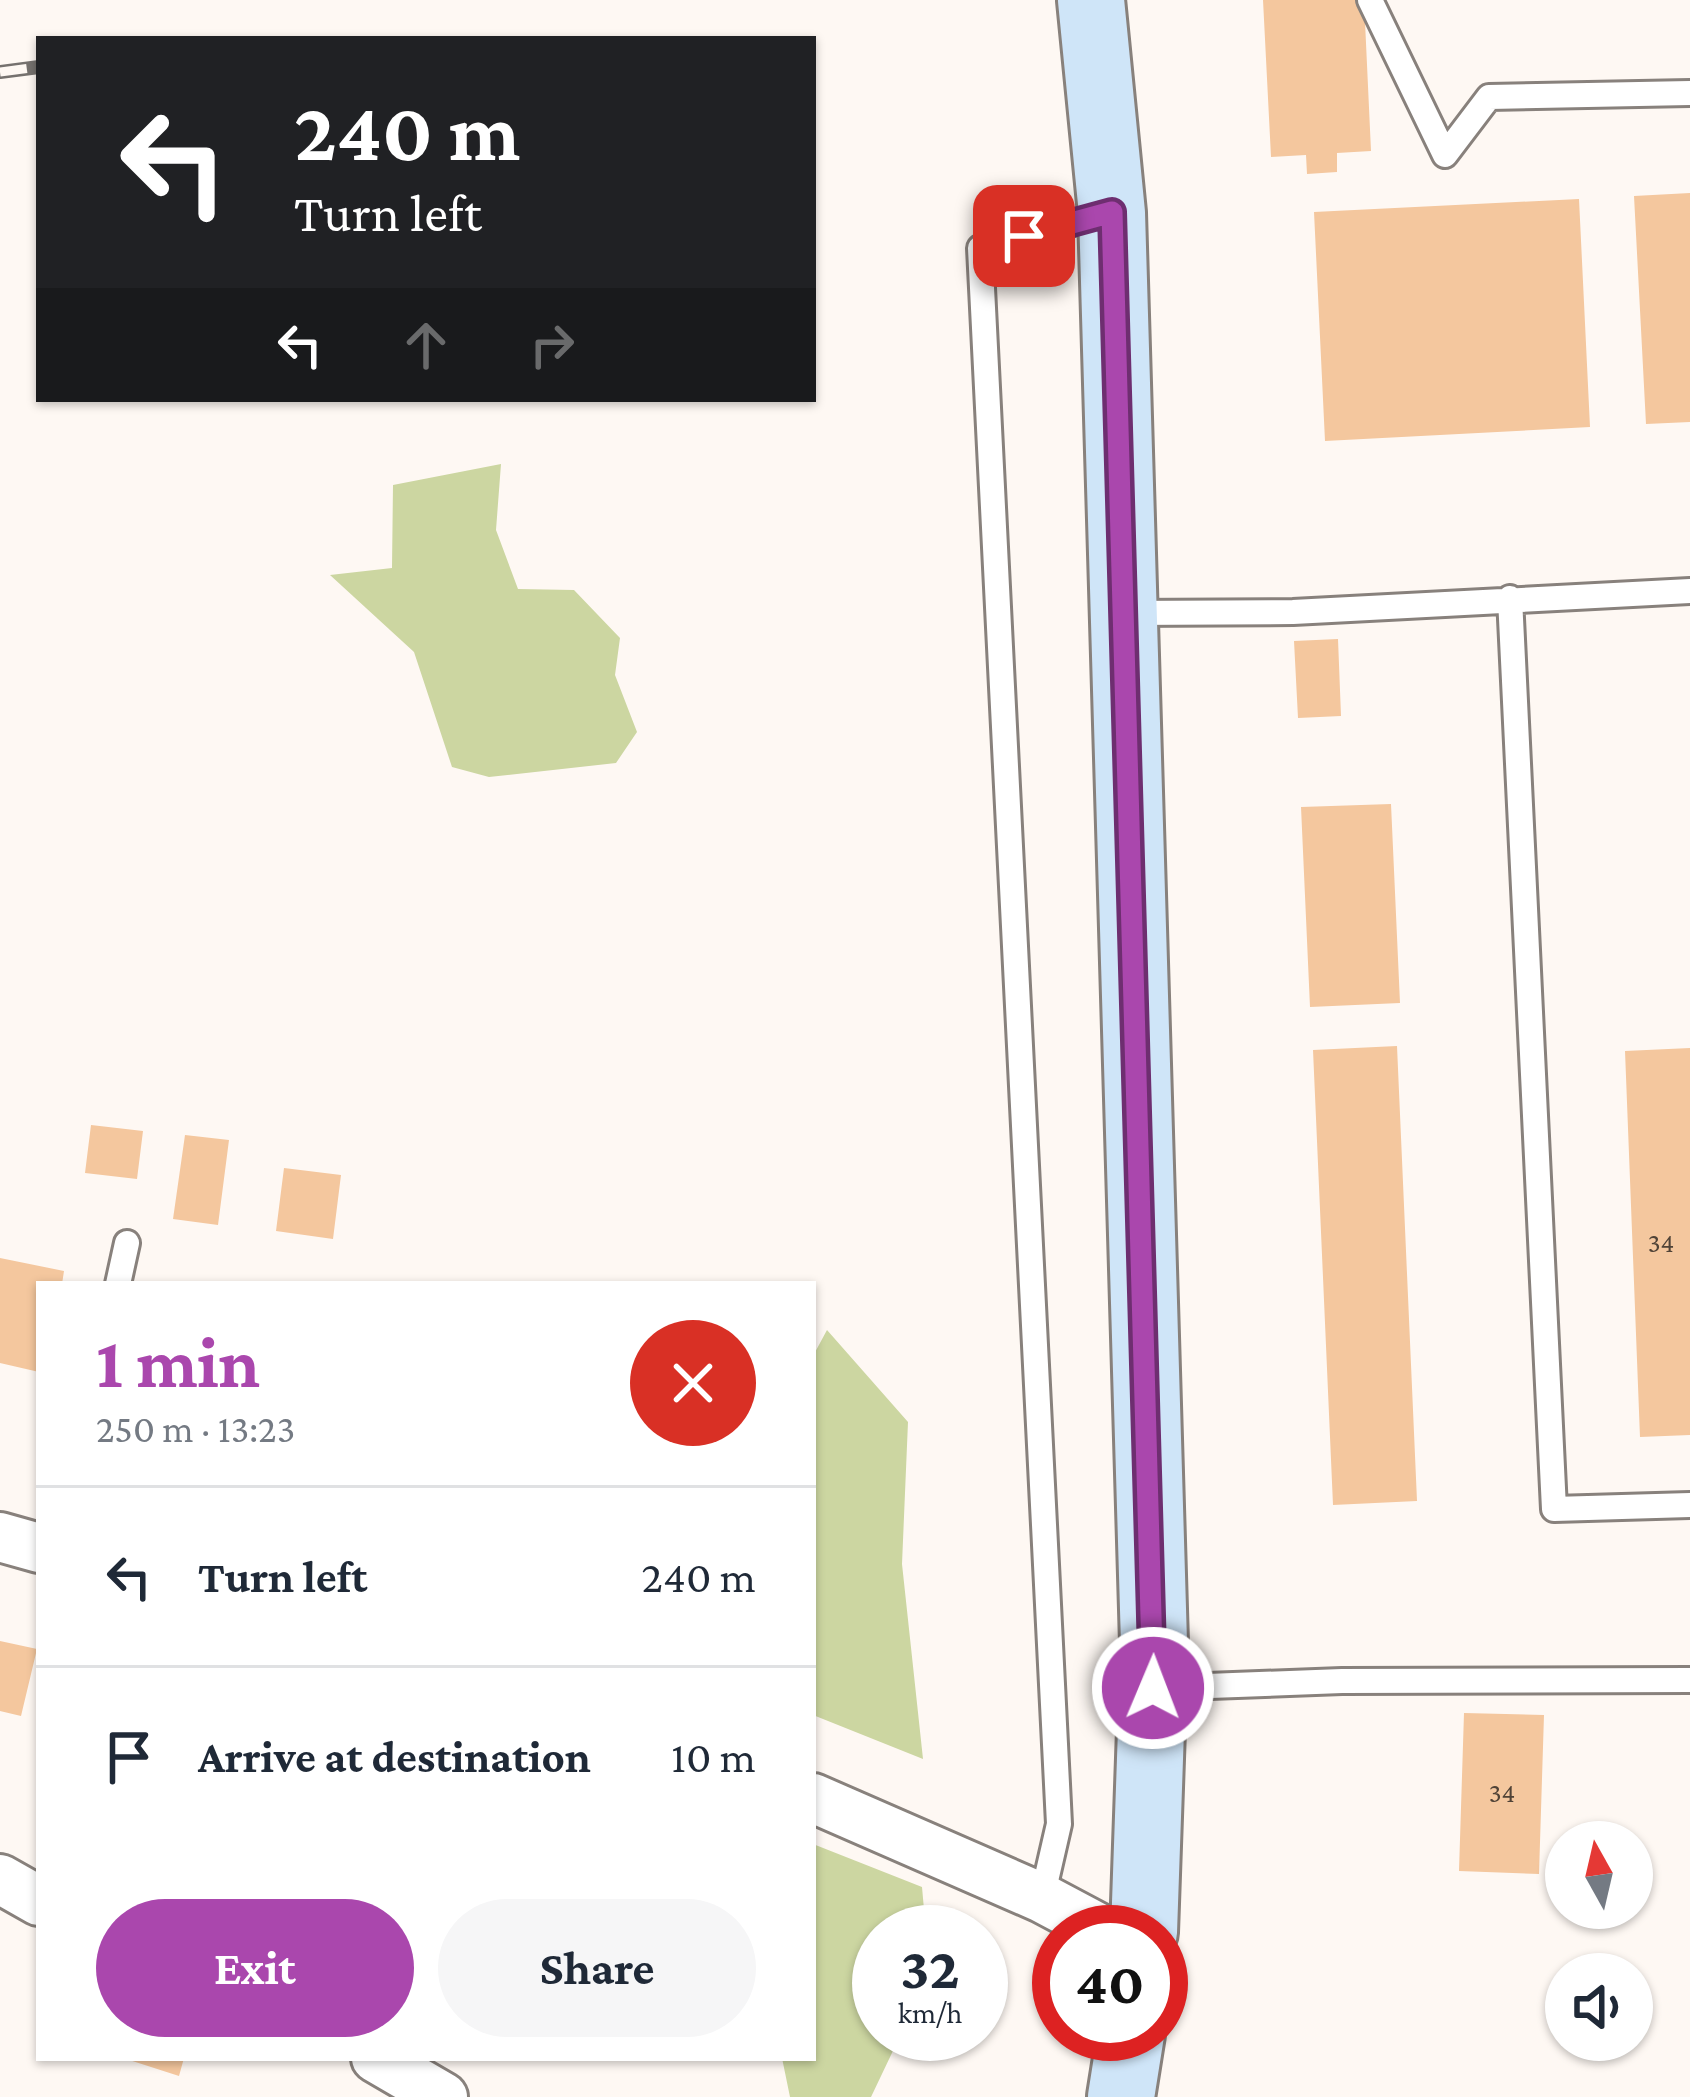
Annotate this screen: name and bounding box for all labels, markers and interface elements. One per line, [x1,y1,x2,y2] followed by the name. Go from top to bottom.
[96,84,252,240] icon: left
[294,85,520,178] text: 240 m
[294,183,482,243] text: Turn left
[973,185,1075,287] pin
[991,203,1057,269] icon: arrive
[267,312,333,378] icon: left
[393,312,459,378] icon: ahead
[519,312,585,378] icon: right
[1648,1228,1674,1258] house number: 34
[630,1320,756,1446] button: close
[96,1322,260,1402] text: 1 min
[96,1407,295,1450] text: 250 m · 13:23
[96,1544,162,1610] icon: left
[198,1552,367,1602] text: Turn left
[642,1552,756,1602] text: 240 m
[1090,1625,1216,1751] position arrow
[96,1724,162,1790] icon: arrive
[198,1732,591,1782] text: Arrive at destination
[671,1732,756,1782] text: 10 m
[1489,1778,1515,1808] house number: 34
[1545,1821,1653,1929] north arrow
[1545,1821,1653,2061] map controls
[96,1899,414,2037] button: Exit
[438,1899,756,2037] button: Share
[1032,1905,1188,2061] speed limit sign: 40
[900,1934,960,2001] text: 32
[1545,1953,1653,2061] button: sound
[898,1996,962,2029] text: km/h

